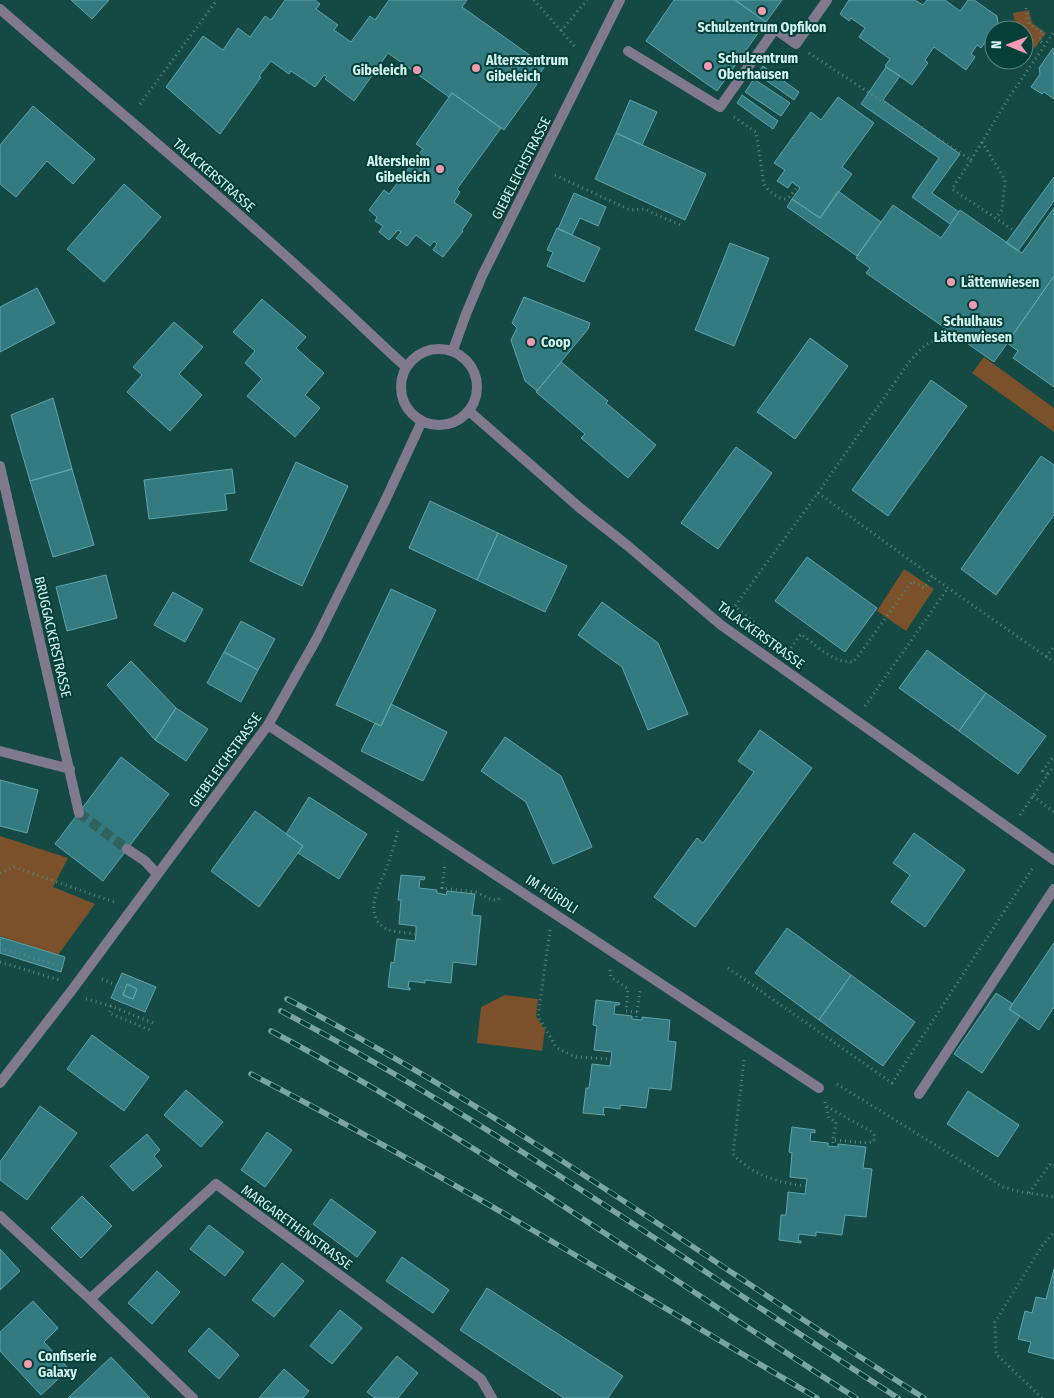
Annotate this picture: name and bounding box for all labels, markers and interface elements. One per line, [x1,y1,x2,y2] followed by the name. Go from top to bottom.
[756,5,768,17] marker: Schulzentrum Opfikon
[698,19,826,36] place label: Schulzentrum Opfikon
[984,20,1034,70] north arrow
[988,40,1005,49] text: N
[718,50,798,83] place label: Schulzentrum Oberhausen
[485,52,569,85] place label: Alterszentrum Gibeleich
[702,60,714,72] marker: Schulzentrum Oberhausen
[352,62,407,79] place label: Gibeleich
[470,62,482,74] marker: Alterszentrum Gibeleich
[411,64,423,76] marker: Gibeleich
[488,114,555,222] street label: GIEBELEICHSTRASSE
[169,135,259,216] street label: TALACKERSTRASSE
[366,153,430,186] place label: Altersheim Gibeleich
[434,163,446,175] marker: Altersheim Gibeleich
[961,274,1039,291] place label: Lättenwiesen
[945,276,957,288] marker: Lättenwiesen
[967,299,979,311] marker: Schulhaus Lättenwiesen
[934,313,1012,346] place label: Schulhaus Lättenwiesen
[541,334,571,351] place label: Coop
[525,336,537,348] marker: Coop
[30,575,75,700] street label: BRUGGACKERSTRASSE
[714,598,808,673] street label: TALACKERSTRASSE
[185,709,266,811] street label: GIEBELEICHSTRASSE
[522,870,582,918] street label: IM HÜRDLI
[238,1181,356,1274] street label: MARGARETHENSTRASSE
[38,1348,97,1381] place label: Confiserie Galaxy
[22,1358,34,1370] marker: Confiserie Galaxy

